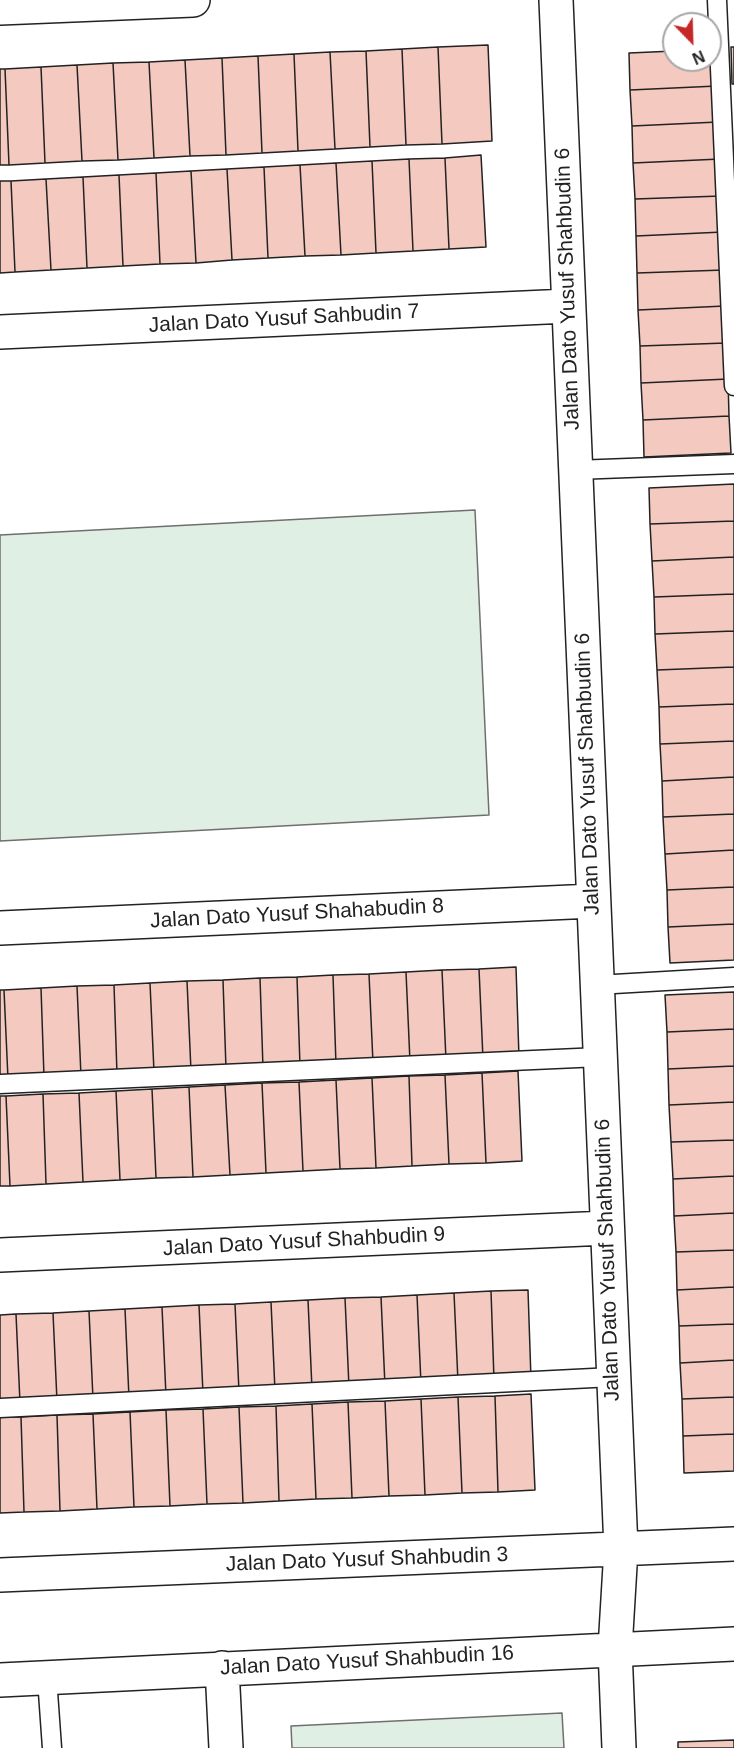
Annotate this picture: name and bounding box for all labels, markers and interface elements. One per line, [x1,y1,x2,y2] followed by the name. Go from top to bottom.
[662,12,722,72] north arrow
[690,47,707,67] text: N
[550,147,586,431] street label: Jalan Dato Yusuf Shahbudin 6
[148,299,420,339] street label: Jalan Dato Yusuf Sahbudin 7
[570,632,606,916] street label: Jalan Dato Yusuf Shahbudin 6
[149,894,445,934] street label: Jalan Dato Yusuf Shahabudin 8
[590,1118,626,1402] street label: Jalan Dato Yusuf Shahbudin 6
[162,1222,446,1262] street label: Jalan Dato Yusuf Shahbudin 9
[225,1542,509,1578] street label: Jalan Dato Yusuf Shahbudin 3
[219,1641,515,1681] street label: Jalan Dato Yusuf Shahbudin 16

